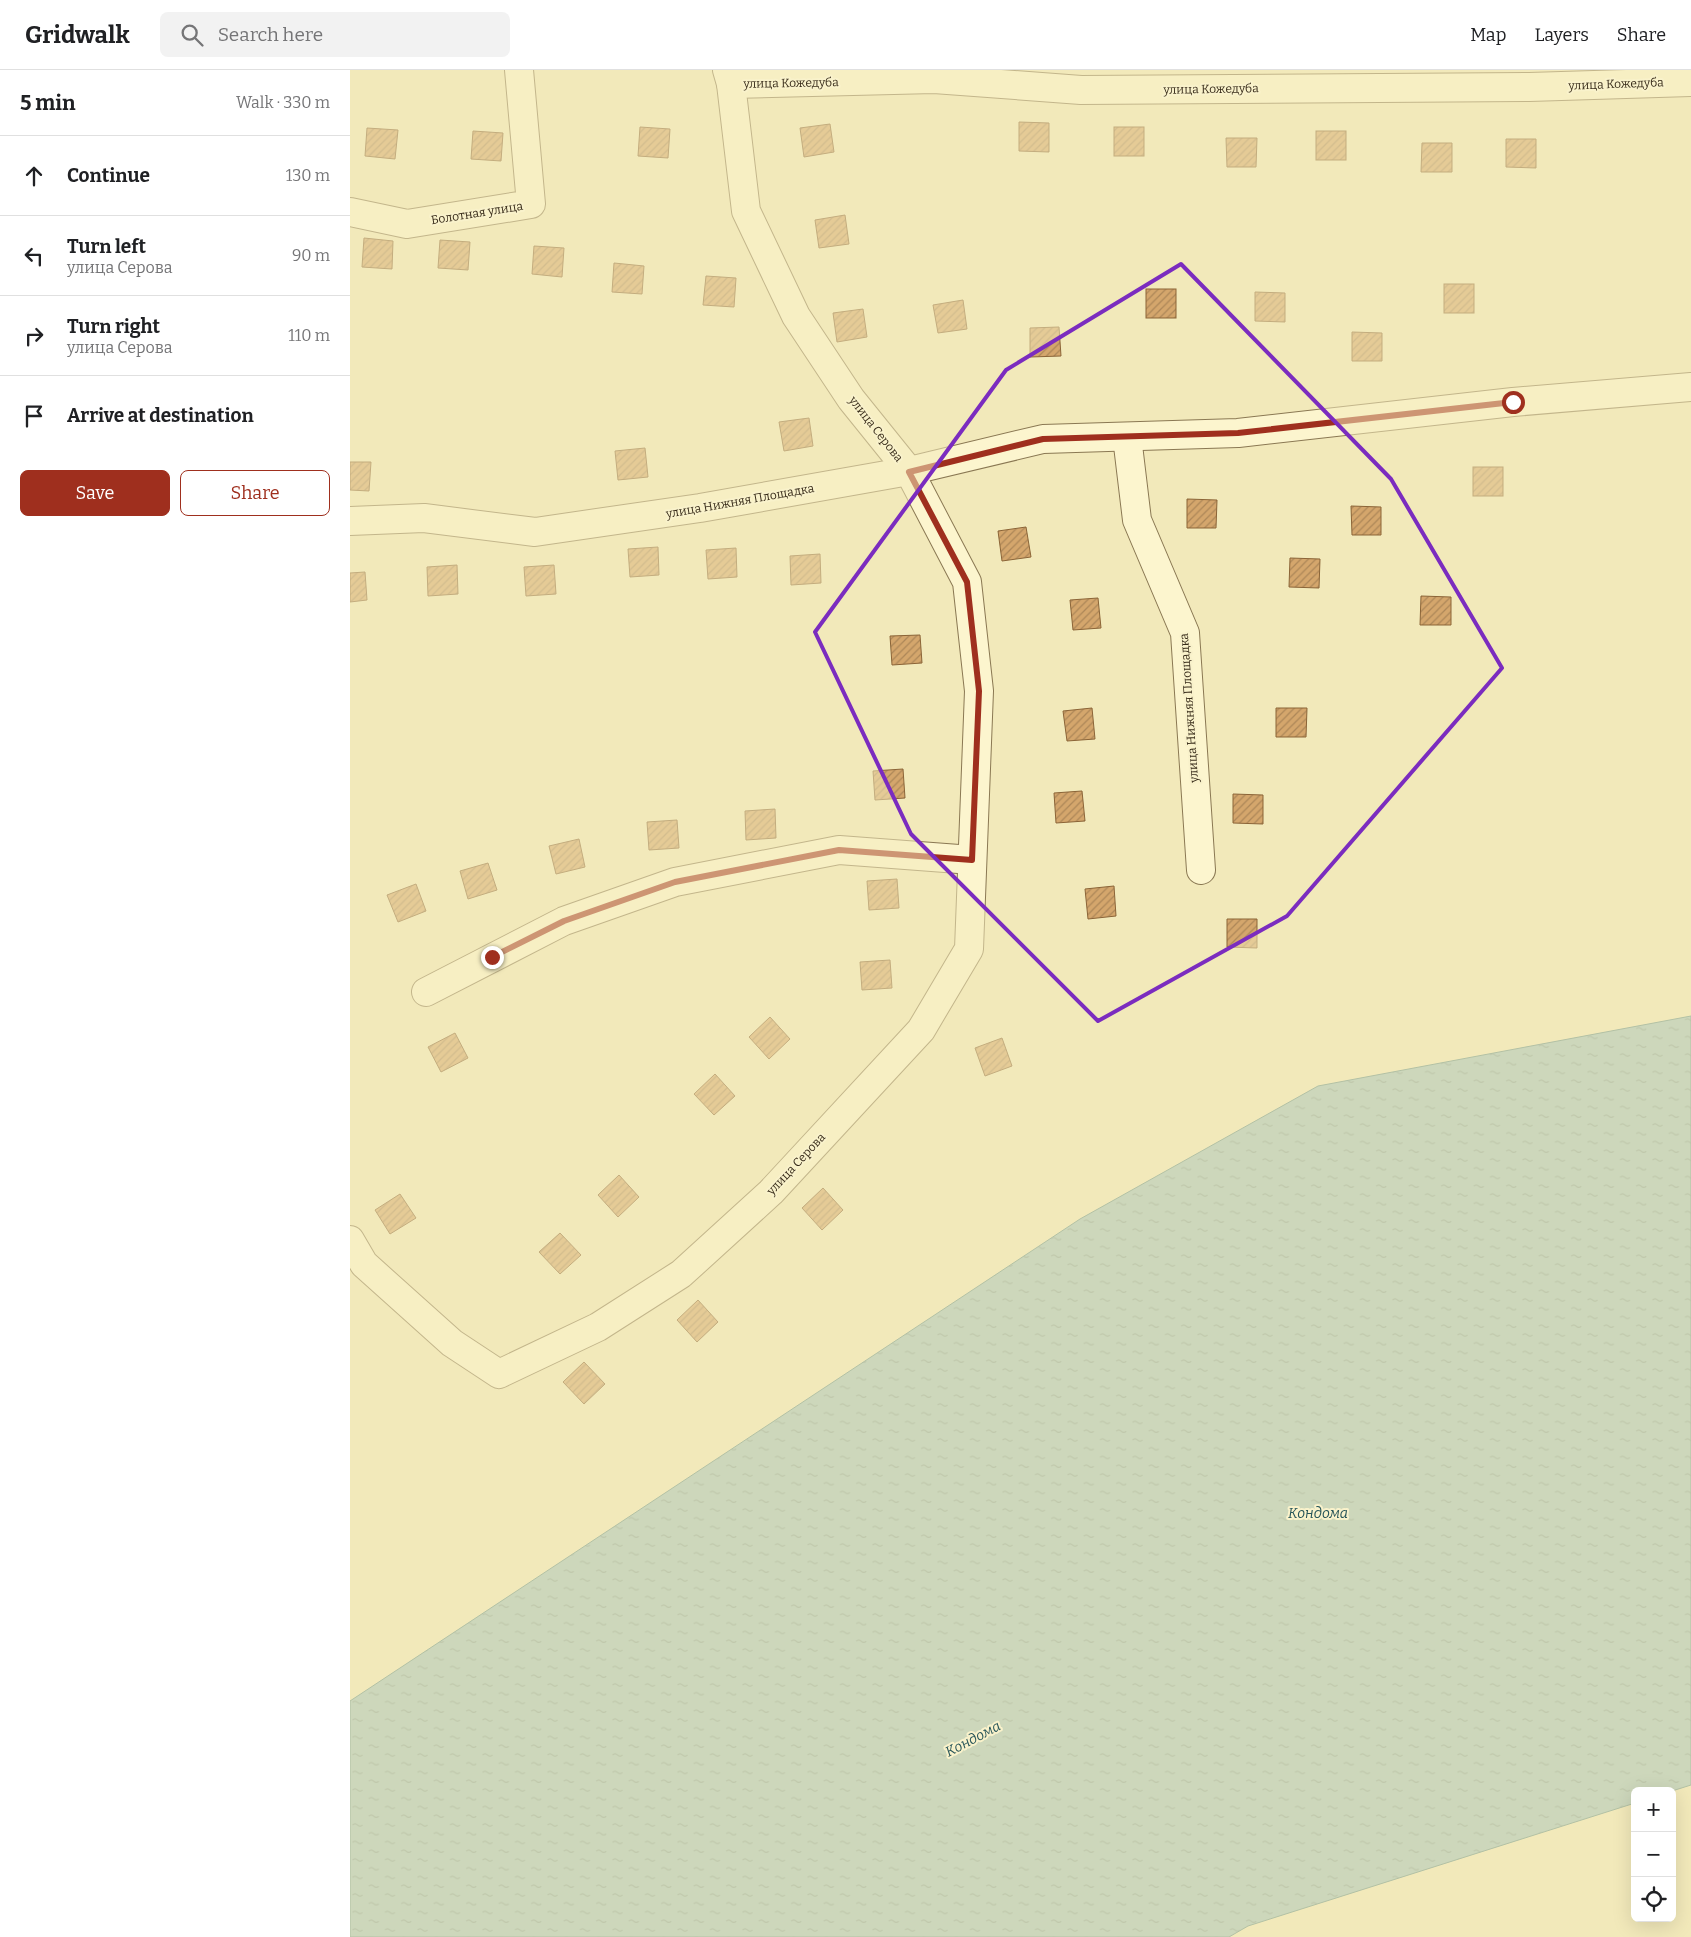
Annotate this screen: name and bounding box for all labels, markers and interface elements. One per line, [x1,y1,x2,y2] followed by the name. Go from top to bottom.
[160,12,510,57] search box
[25,21,130,49] text: Gridwalk
[178,21,206,49] icon: search
[218,23,323,46] text: Search here
[1470,24,1506,46] text: Map
[1534,24,1589,46] text: Layers
[1617,24,1666,46] text: Share
[742,75,839,91] street label: улица Кожедуба
[1567,75,1664,93] street label: улица Кожедуба
[1162,81,1259,97] street label: улица Кожедуба
[20,90,76,116] text: 5 min
[236,93,330,112] text: Walk · 330 m
[20,162,48,190] icon: ahead
[67,164,150,187] text: Continue
[286,166,330,185] text: 130 m
[430,199,524,227] street label: Болотная улица
[67,235,146,258] text: Turn left
[20,242,48,270] icon: left
[292,246,330,265] text: 90 m
[67,258,173,277] text: улица Серова
[67,315,160,338] text: Turn right
[20,322,48,350] icon: right
[288,326,330,345] text: 110 m
[67,338,173,357] text: улица Серова
[1502,391,1525,414] route start
[845,393,906,465] street label: улица Серова
[20,402,48,430] icon: arrive
[67,404,254,427] text: Arrive at destination
[20,470,170,516] button: Save
[180,470,330,516] button: Share
[664,481,816,521] street label: улица Нижняя Площадка
[1177,632,1201,784] street label: улица Нижняя Площадка
[481,946,504,969] route end
[763,1130,828,1198] street label: улица Серова
[1288,1505,1348,1522] water label: Кондома
[943,1717,1003,1761] water label: Кондома
[1631,1787,1676,1922] map controls
[1631,1787,1676,1832] button: +
[1631,1832,1676,1877] button: −
[1631,1877,1676,1922] button: locate

